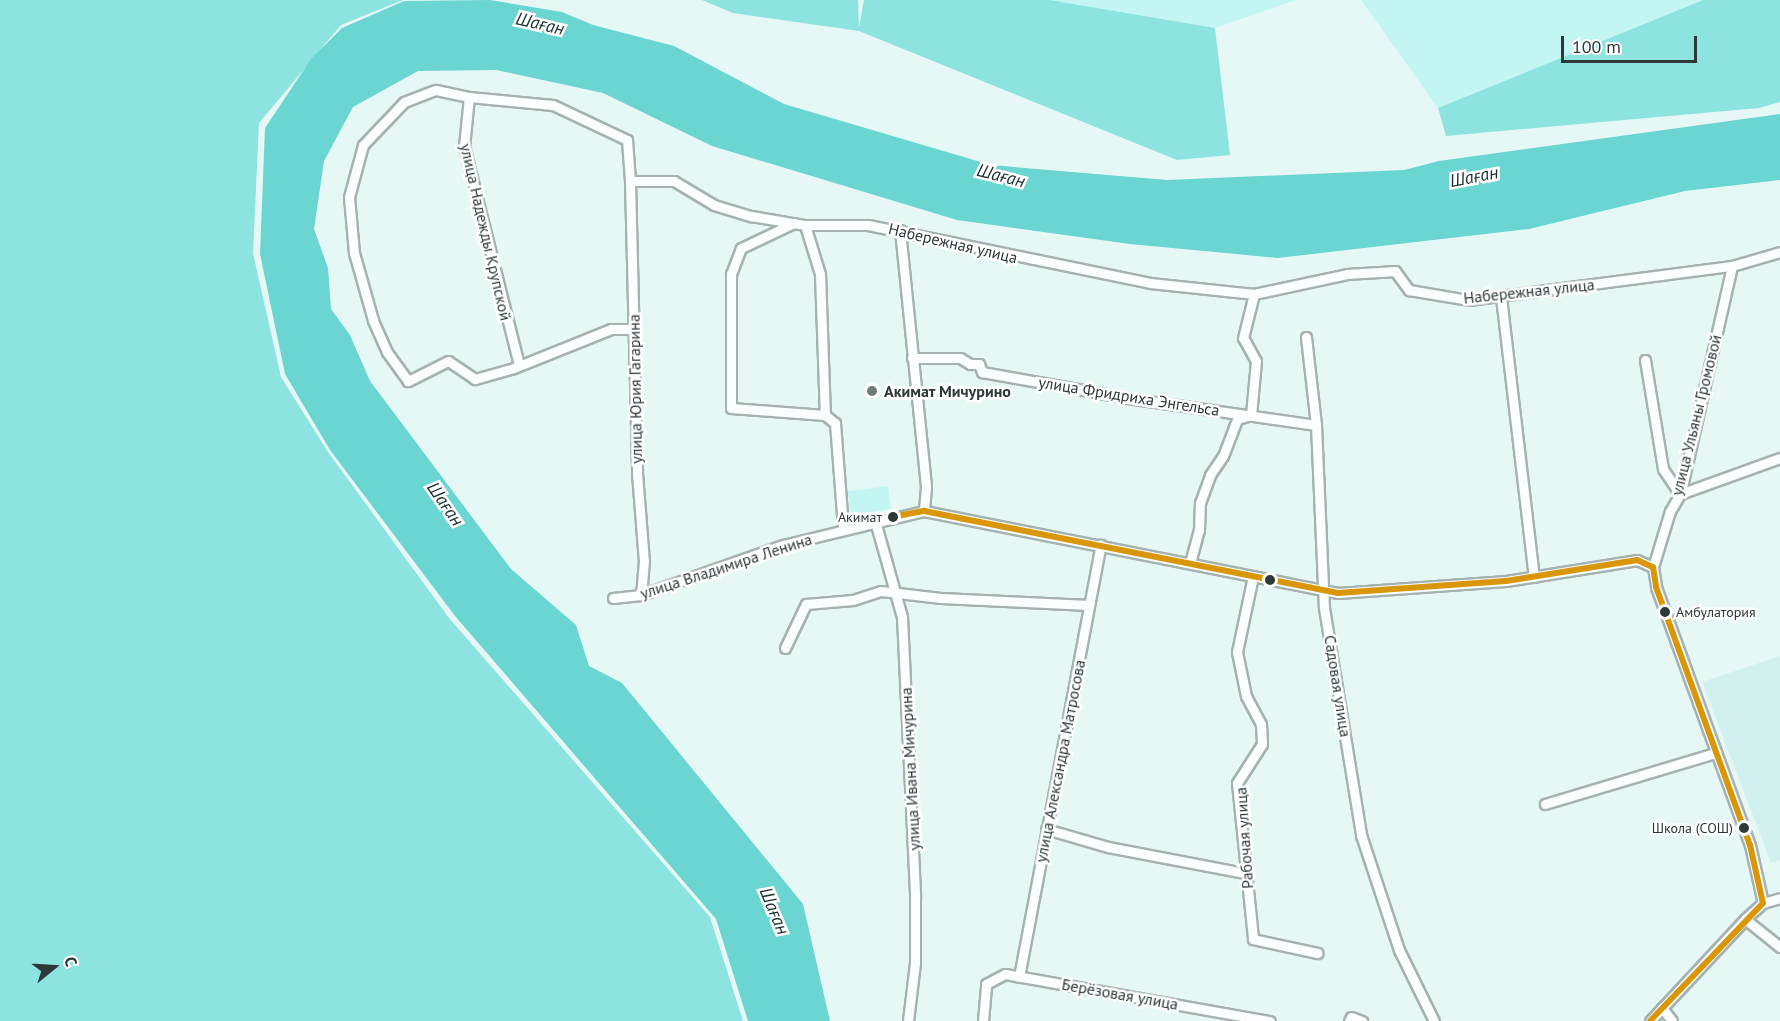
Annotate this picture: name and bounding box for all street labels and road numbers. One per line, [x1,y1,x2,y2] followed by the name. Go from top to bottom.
[456,142,516,322] street label: улица Надежды Крупской
[887,219,1019,267] street label: Набережная улица
[1462,275,1596,307] street label: Набережная улица
[624,314,646,464] street label: улица Юрия Гагарина
[1667,332,1725,498] street label: улица Ульяны Громовой
[1037,372,1221,420] street label: улица Фридриха Энгельса
[638,529,814,603] street label: улица Владимира Ленина
[1320,634,1356,738] street label: Садовая улица
[1031,658,1089,864] street label: улица Александра Матросова
[896,687,924,851] street label: улица Ивана Мичурина
[1231,787,1257,889] street label: Рабочая улица
[1060,974,1180,1014] street label: Берёзовая улица

